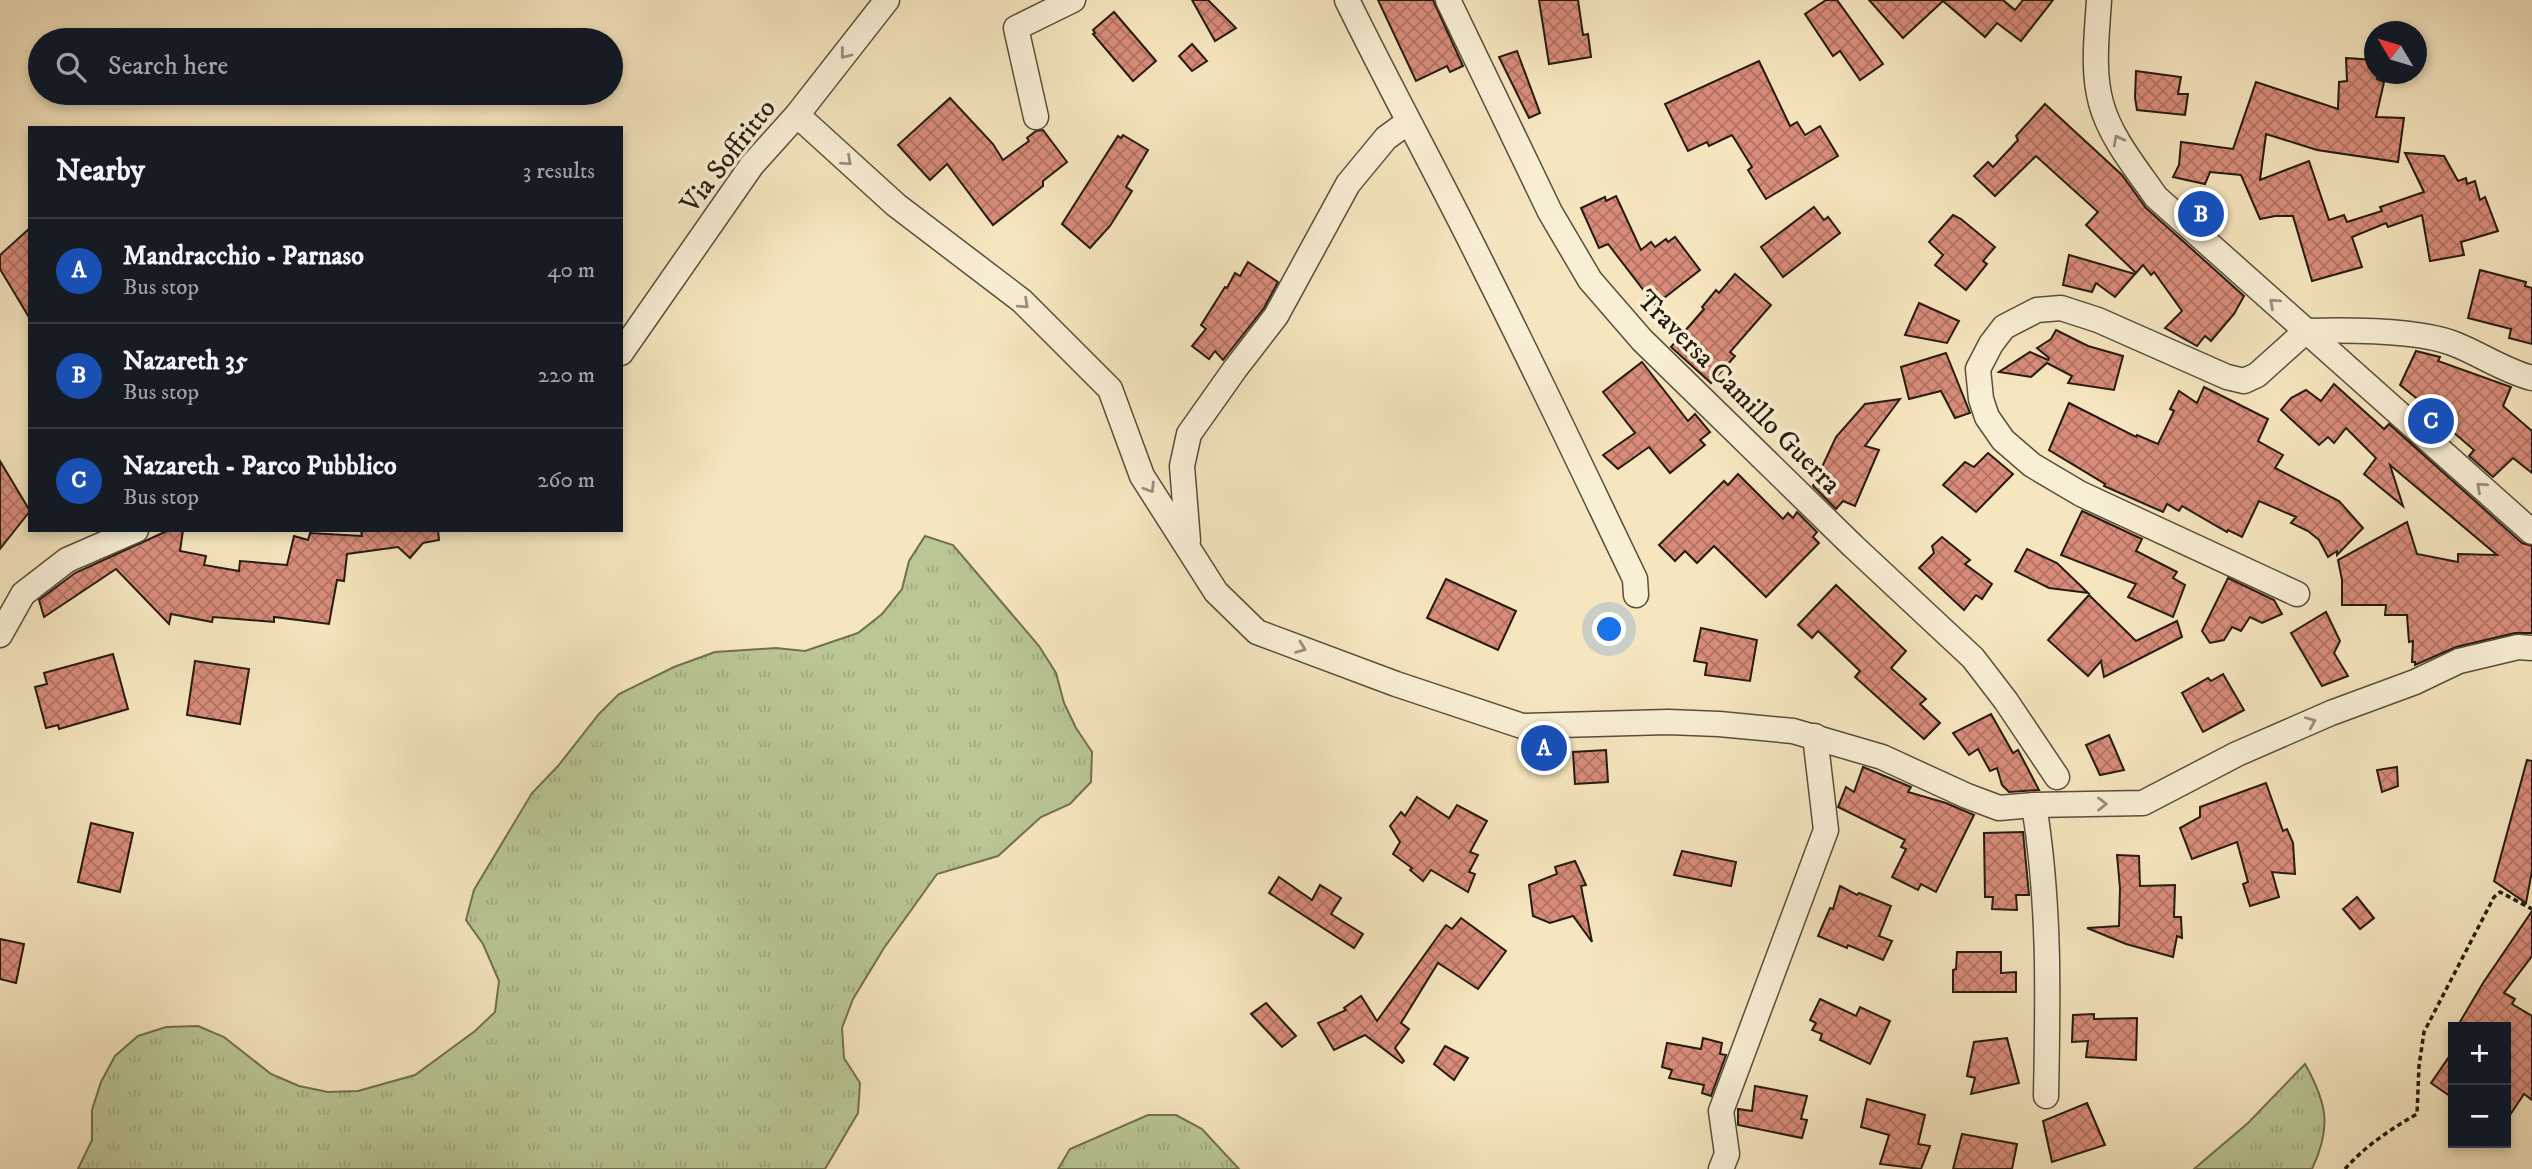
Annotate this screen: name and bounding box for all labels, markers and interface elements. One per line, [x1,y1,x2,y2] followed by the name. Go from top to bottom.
[2364,21,2427,84] north arrow
[28,28,623,105] search box
[840,46,853,58] one-way arrow
[52,48,90,86] icon: search
[108,50,228,83] text: Search here
[672,92,784,221] street label: Via Soffritto
[2113,135,2127,147] one-way arrow
[56,153,145,190] text: Nearby
[839,153,852,165] one-way arrow
[523,157,595,186] text: 3 results
[2178,188,2224,240] pin: B
[123,240,364,273] text: Mandracchio - Parnaso
[72,256,86,285] text: A
[547,256,595,285] text: 40 m
[123,273,199,302] text: Bus stop
[1629,283,1848,502] street label: Traversa Camillo Guerra
[1016,295,1029,308] one-way arrow
[2269,299,2282,312] one-way arrow
[123,345,248,378] text: Nazareth 35
[72,361,86,390] text: B
[538,361,595,390] text: 220 m
[123,378,199,407] text: Bus stop
[2408,395,2454,447] pin: C
[123,450,397,483] text: Nazareth - Parco Pubblico
[71,466,87,495] text: C
[537,466,595,495] text: 260 m
[1141,480,1154,493] one-way arrow
[123,483,199,512] text: Bus stop
[2476,483,2489,495] one-way arrow
[1592,612,1626,646] your location
[1294,640,1306,654] one-way arrow
[2304,716,2316,730] one-way arrow
[1521,722,1567,774] pin: A
[2097,796,2108,811] one-way arrow
[2448,1022,2511,1148] map controls
[2448,1022,2511,1085] button: +
[2448,1085,2511,1148] button: −

